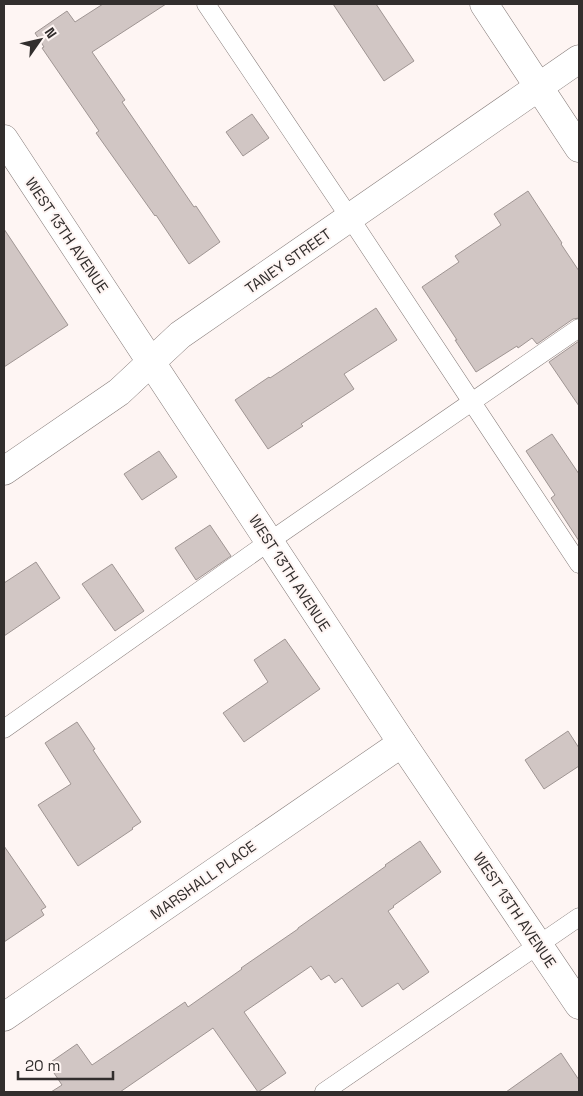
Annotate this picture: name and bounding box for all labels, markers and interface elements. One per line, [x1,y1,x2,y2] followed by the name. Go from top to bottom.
[15,15,65,65] north arrow
[41,24,61,42] text: N
[21,174,113,296] street label: WEST 13TH AVENUE
[241,224,335,298] street label: TANEY STREET
[245,511,335,635] street label: WEST 13TH AVENUE
[146,836,260,924] street label: MARSHALL PLACE
[469,849,561,971] street label: WEST 13TH AVENUE
[18,1048,112,1080] scale bar
[25,1056,60,1075] text: 20 m

